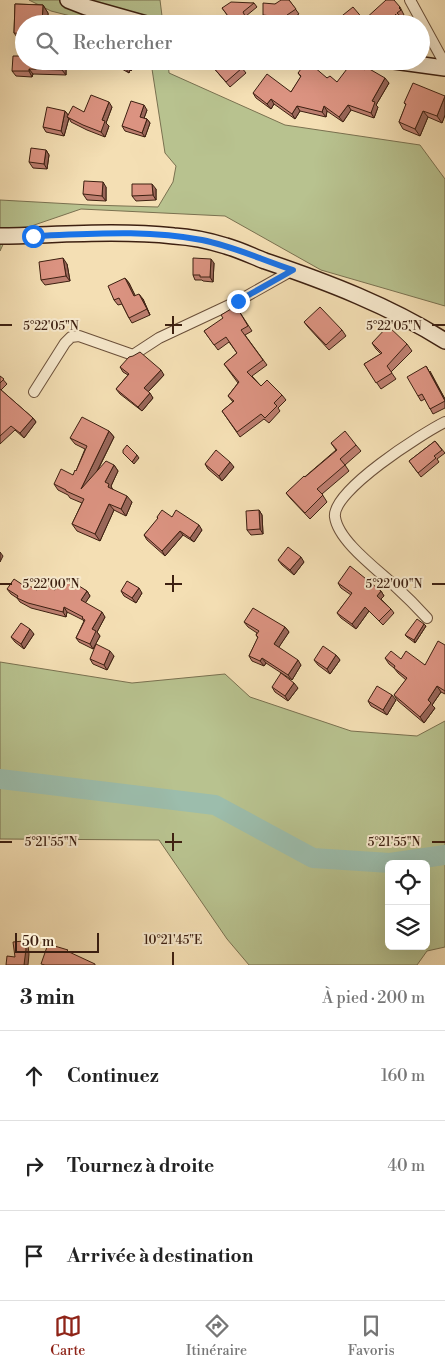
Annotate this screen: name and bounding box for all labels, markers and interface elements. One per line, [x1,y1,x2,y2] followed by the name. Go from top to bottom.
[15,15,430,70] search box
[33,29,61,57] icon: search
[73,31,172,55] text: Rechercher
[22,225,45,248] route start
[227,290,250,313] route end
[23,319,79,334] text: 5°22'05"N
[366,319,422,334] text: 5°22'05"N
[23,577,80,592] text: 5°22'00"N
[366,577,423,592] text: 5°22'00"N
[25,835,77,850] text: 5°21'55"N
[368,835,420,850] text: 5°21'55"N
[385,860,430,950] map controls
[385,860,430,905] button: locate
[385,905,430,950] button: layers
[15,930,99,953] scale bar
[22,933,54,951] text: 50 m
[144,933,202,948] text: 10°21'45"E
[20,985,75,1011] text: 3 min
[322,988,425,1008] text: À pied · 200 m
[20,1062,48,1090] icon: ahead
[67,1064,159,1088] text: Continuez
[381,1066,425,1086] text: 160 m
[20,1152,48,1180] icon: right
[67,1154,214,1178] text: Tournez à droite
[388,1156,425,1176] text: 40 m
[20,1242,48,1270] icon: arrive
[67,1244,253,1268] text: Arrivée à destination
[50,1312,85,1360] tab: Carte
[186,1312,247,1360] tab: Itinéraire
[348,1312,395,1360] tab: Favoris

